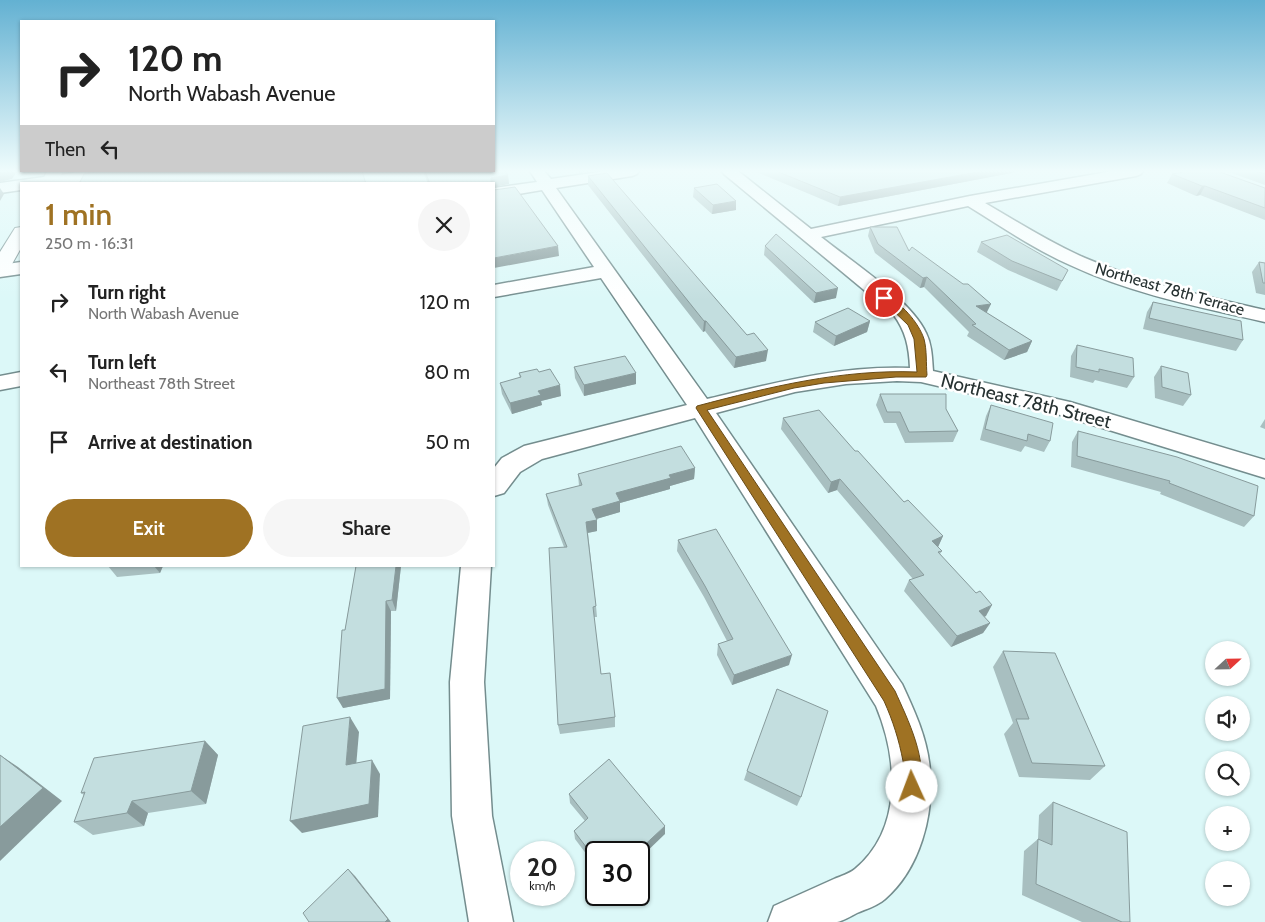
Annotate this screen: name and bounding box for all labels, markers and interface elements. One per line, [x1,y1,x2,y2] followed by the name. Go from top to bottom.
[128,37,222,80] text: 120 m
[45,40,110,105] icon: right
[128,80,336,107] text: North Wabash Avenue
[96,135,124,163] icon: left
[45,138,86,161] text: Then
[45,196,112,233] text: 1 min
[418,199,470,251] button: close
[45,234,133,253] text: 250 m · 16:31
[1093,259,1247,319] street label: Northeast 78th Terrace
[863,277,905,319] pin
[88,281,166,304] text: Turn right
[870,284,898,312] icon: arrive
[45,288,73,316] icon: right
[420,291,470,314] text: 120 m
[88,304,239,323] text: North Wabash Avenue
[88,351,156,374] text: Turn left
[45,358,73,386] icon: left
[424,361,470,384] text: 80 m
[939,369,1114,433] street label: Northeast 78th Street
[88,374,235,393] text: Northeast 78th Street
[45,428,73,456] icon: arrive
[88,431,252,454] text: Arrive at destination
[426,431,470,454] text: 50 m
[45,499,253,557] button: Exit
[263,499,470,557] button: Share
[1205,641,1250,686] north arrow
[1205,641,1250,906] map controls
[1205,696,1250,741] button: sound
[1205,751,1250,796] button: search
[885,760,937,812] position arrow
[1205,806,1250,851] button: +
[585,841,650,906] speed limit sign: 30
[527,852,558,882] text: 20
[1205,861,1250,906] button: −
[529,878,556,893] text: km/h

